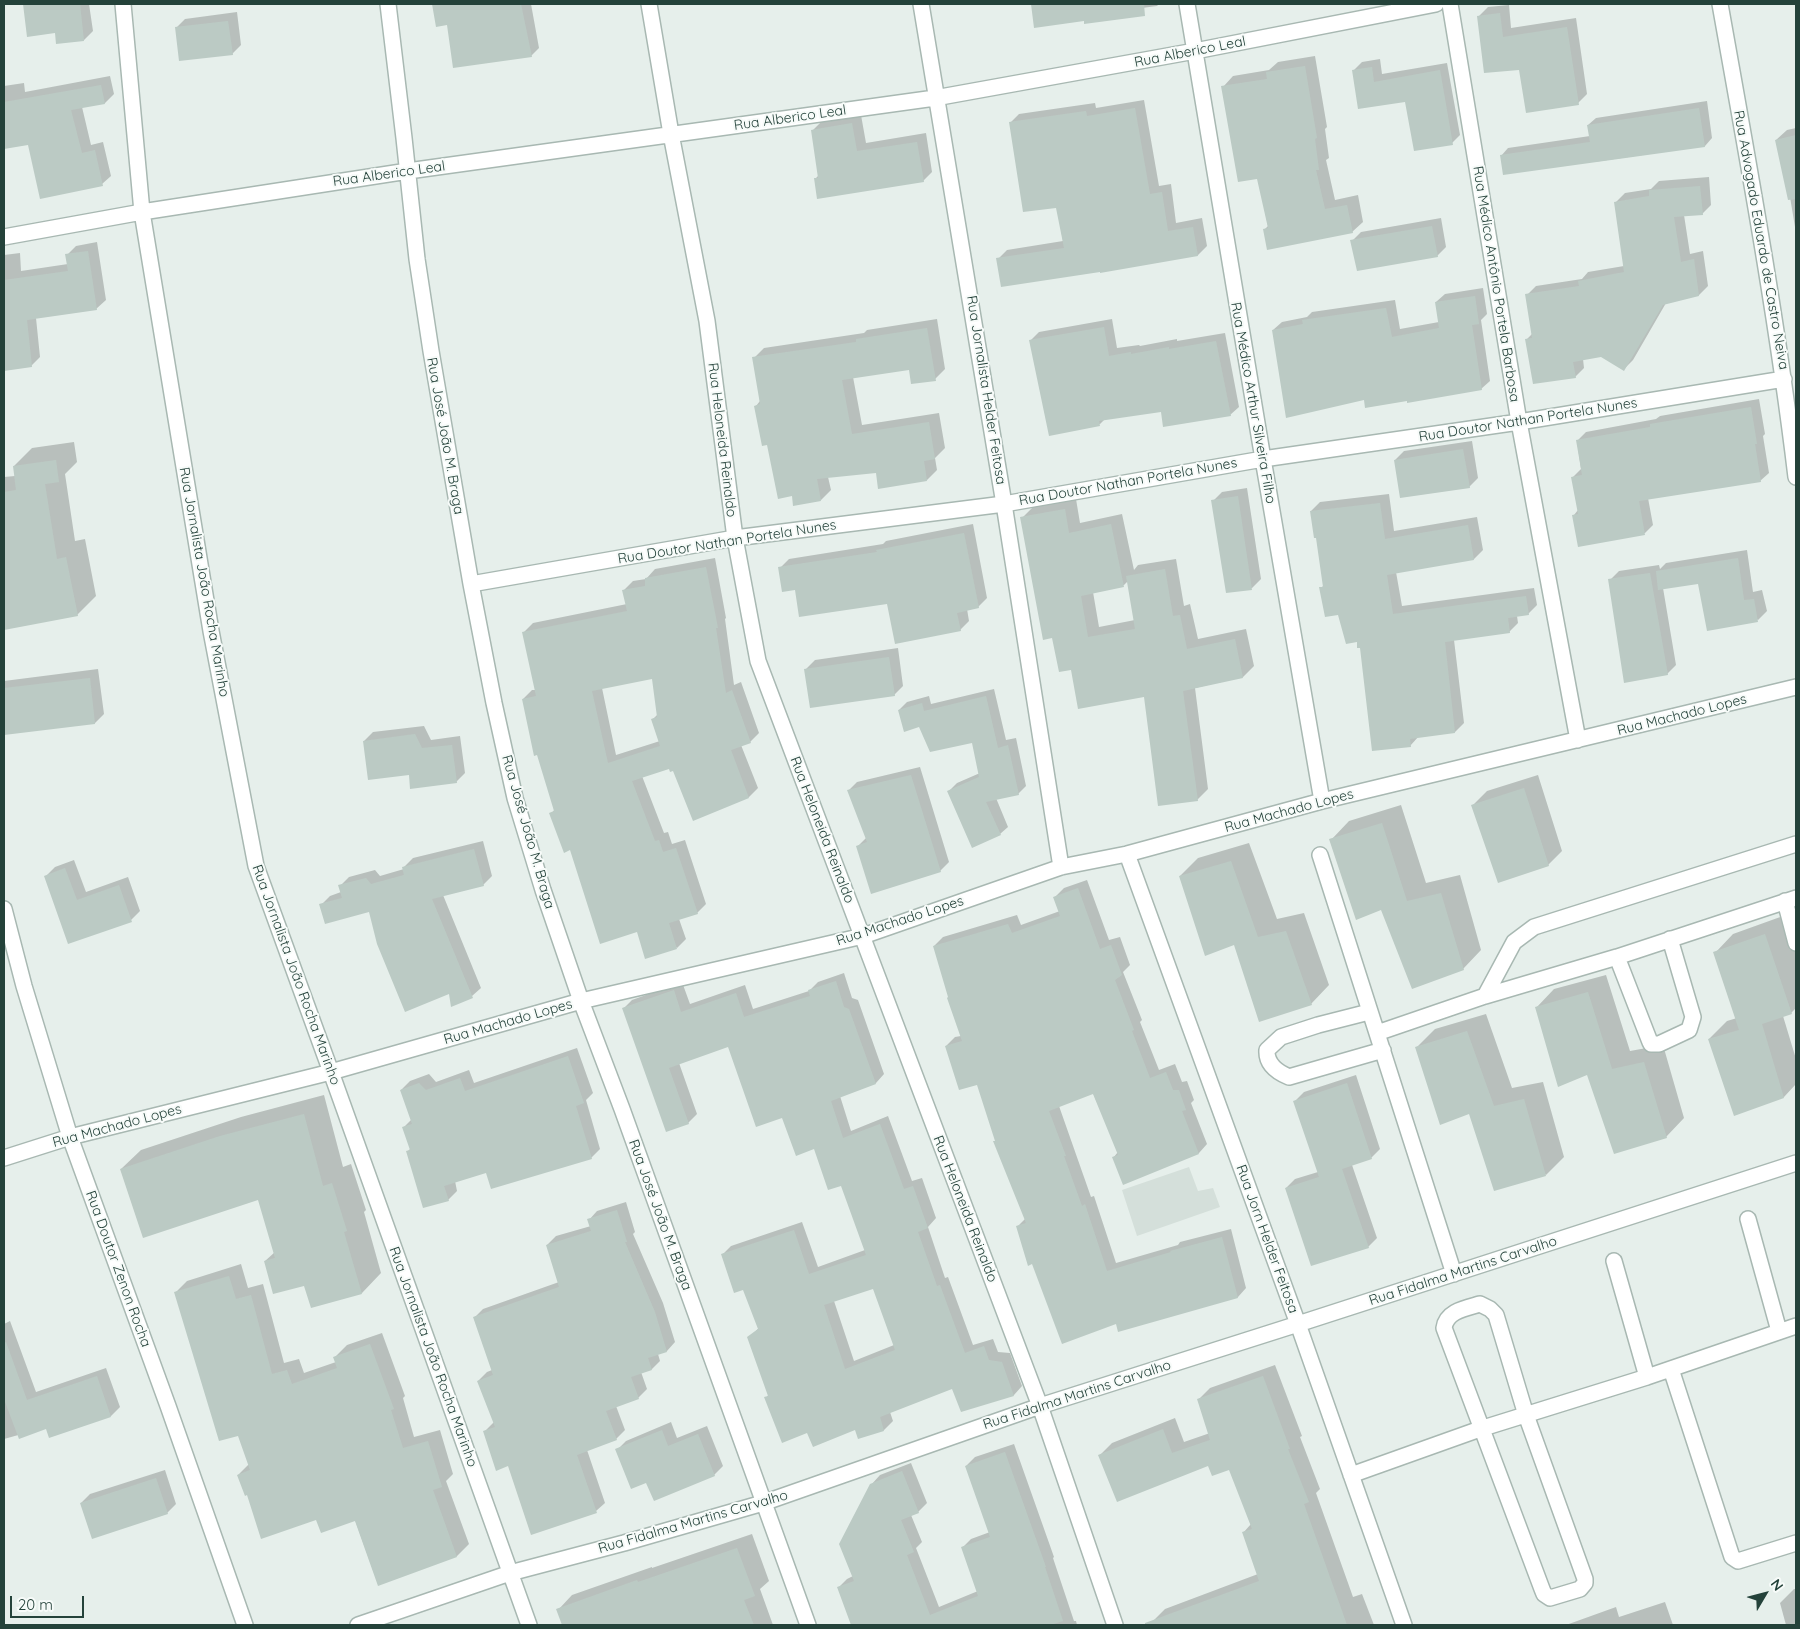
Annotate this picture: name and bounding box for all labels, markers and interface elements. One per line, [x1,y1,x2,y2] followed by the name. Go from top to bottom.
[1133,33,1247,71] street label: Rua Alberico Leal
[733,102,847,134] street label: Rua Alberico Leal
[1730,109,1792,371] street label: Rua Advogado Eduardo de Castro Neiva
[332,158,446,190] street label: Rua Alberico Leal
[1469,165,1523,403] street label: Rua Médico Antônio Portela Barbosa
[963,294,1009,486] street label: Rua Jornalista Helder Feitosa
[1227,301,1279,505] street label: Rua Médico Arthur Silveira Filho
[423,356,467,516] street label: Rua José João M. Braga
[704,362,740,518] street label: Rua Heloneida Reinaldo
[1417,394,1639,446] street label: Rua Doutor Nathan Portela Nunes
[1018,455,1238,509] street label: Rua Doutor Nathan Portela Nunes
[175,466,233,698] street label: Rua Jornalista João Rocha Marinho
[616,516,838,568] street label: Rua Doutor Nathan Portela Nunes
[1615,691,1749,739] street label: Rua Machado Lopes
[498,753,558,911] street label: Rua José João M. Braga
[786,754,858,906] street label: Rua Heloneida Reinaldo
[1223,786,1355,836] street label: Rua Machado Lopes
[248,863,344,1087] street label: Rua Jornalista João Rocha Marinho
[834,892,966,950] street label: Rua Machado Lopes
[442,996,574,1048] street label: Rua Machado Lopes
[51,1101,183,1151] street label: Rua Machado Lopes
[929,1133,1001,1285] street label: Rua Heloneida Reinaldo
[625,1137,695,1293] street label: Rua José João M. Braga
[1232,1162,1302,1316] street label: Rua Jorn Helder Feitosa
[82,1188,154,1350] street label: Rua Doutor Zenon Rocha
[1367,1233,1559,1309] street label: Rua Fidalma Martins Carvalho
[385,1245,481,1469] street label: Rua Jornalista João Rocha Marinho
[981,1357,1173,1433] street label: Rua Fidalma Martins Carvalho
[596,1487,790,1557] street label: Rua Fidalma Martins Carvalho
[1740,1569,1790,1619] north arrow
[1767,1575,1787,1594] text: N
[12,1586,86,1618] scale bar
[18,1595,53,1614] text: 20 m

